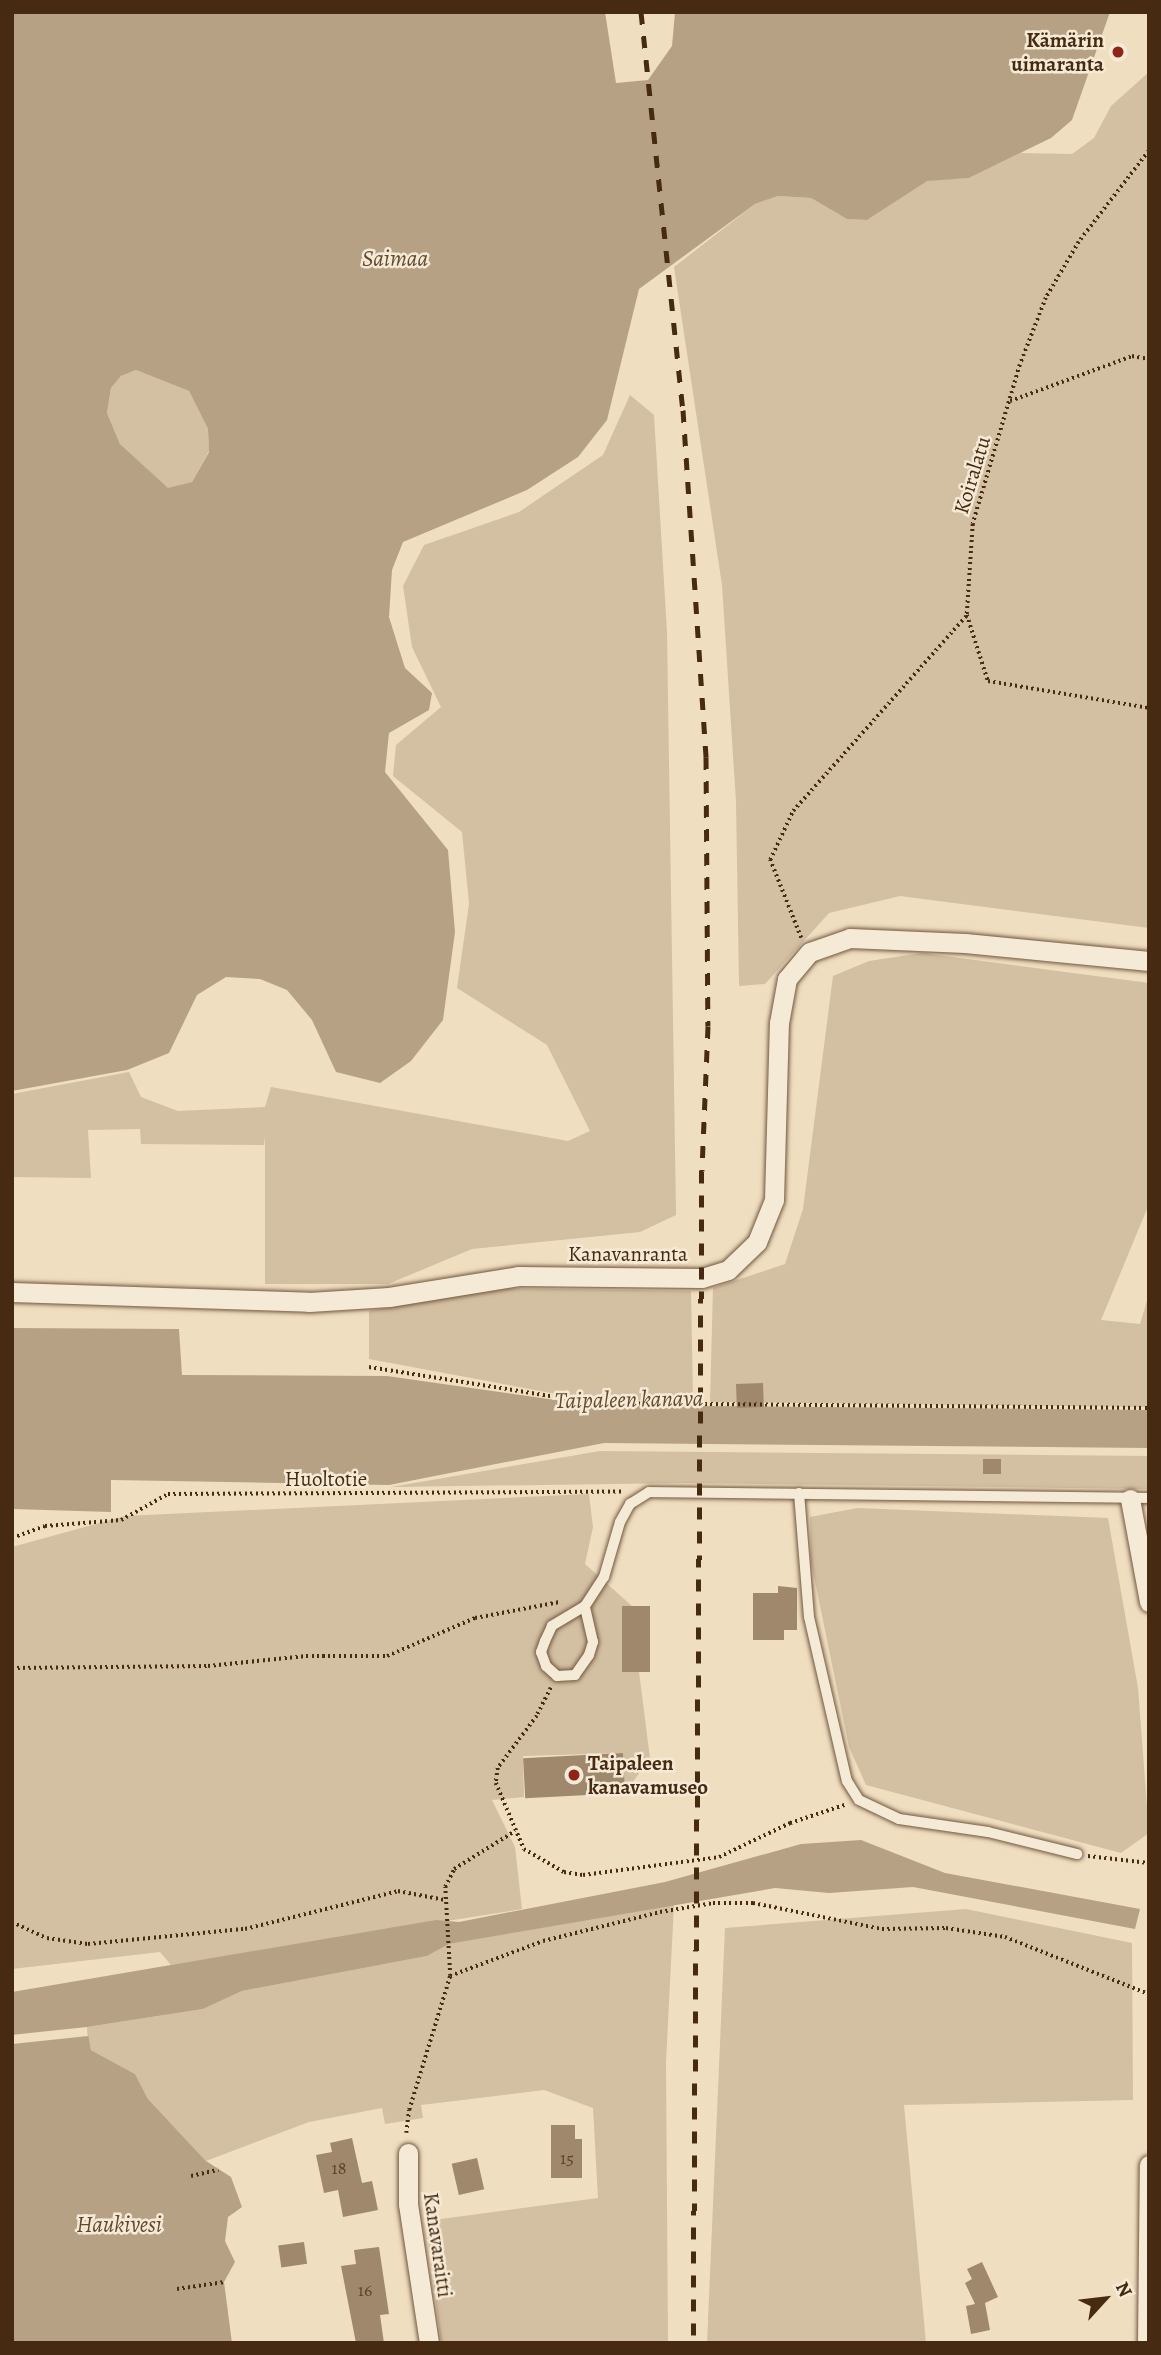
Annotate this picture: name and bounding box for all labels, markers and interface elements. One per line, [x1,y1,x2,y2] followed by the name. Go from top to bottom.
[1011,27,1104,77] place label: Kämärin uimaranta
[1110,44,1126,60] marker: Kämärin uimaranta
[362,245,428,273] water label: Saimaa
[948,433,996,517] street label: Koiralatu
[568,1241,688,1267] street label: Kanavanranta
[555,1385,703,1415] water label: Taipaleen kanava
[285,1466,367,1492] street label: Huoltotie
[588,1750,708,1800] place label: Taipaleen kanavamuseo
[566,1767,582,1783] marker: Taipaleen kanavamuseo
[560,2147,574,2169] house number: 15
[332,2157,346,2179] house number: 18
[418,2191,458,2299] street label: Kanavaraitti
[76,2211,162,2239] water label: Haukivesi
[1070,2264,1140,2334] north arrow
[1109,2277,1138,2302] text: N
[358,2279,372,2301] house number: 16

